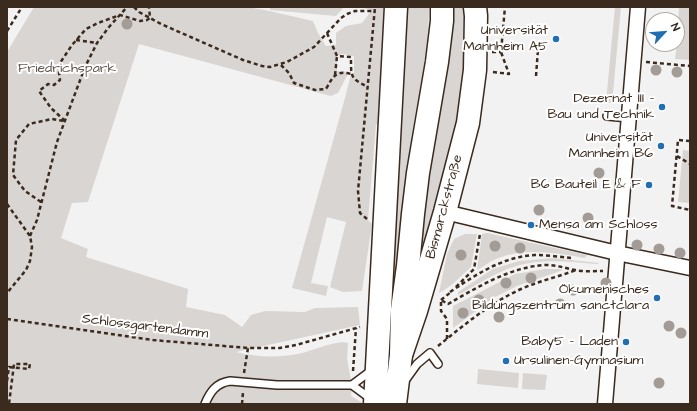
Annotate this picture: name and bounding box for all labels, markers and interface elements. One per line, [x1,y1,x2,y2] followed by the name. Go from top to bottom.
[645,12,685,52] north arrow
[667,21,684,33] text: N
[463,23,548,56] place label: Universität Mannheim A5
[551,34,561,44] marker: Universität Mannheim A5
[18,61,116,77] park label: Friedrichspark
[548,91,654,124] place label: Dezernat III – Bau und Technik
[657,102,667,112] marker: Dezernat III – Bau und Technik
[568,130,653,162] place label: Universität Mannheim B6
[656,141,666,151] marker: Universität Mannheim B6
[423,153,467,261] street label: Bismarckstraße
[531,177,641,193] place label: B6 Bauteil E & F
[644,180,654,190] marker: B6 Bauteil E & F
[539,217,657,233] place label: Mensa am Schloss
[526,220,536,230] marker: Mensa am Schloss
[472,282,649,314] place label: Ökumenisches Bildungszentrum sanctclara
[652,293,662,303] marker: Ökumenisches Bildungszentrum sanctclara
[81,311,209,343] street label: Schlossgartendamm
[521,334,618,350] place label: Baby5 - Laden
[621,337,631,347] marker: Baby5 - Laden
[514,353,644,369] place label: Ursulinen-Gymnasium
[501,356,511,366] marker: Ursulinen-Gymnasium

